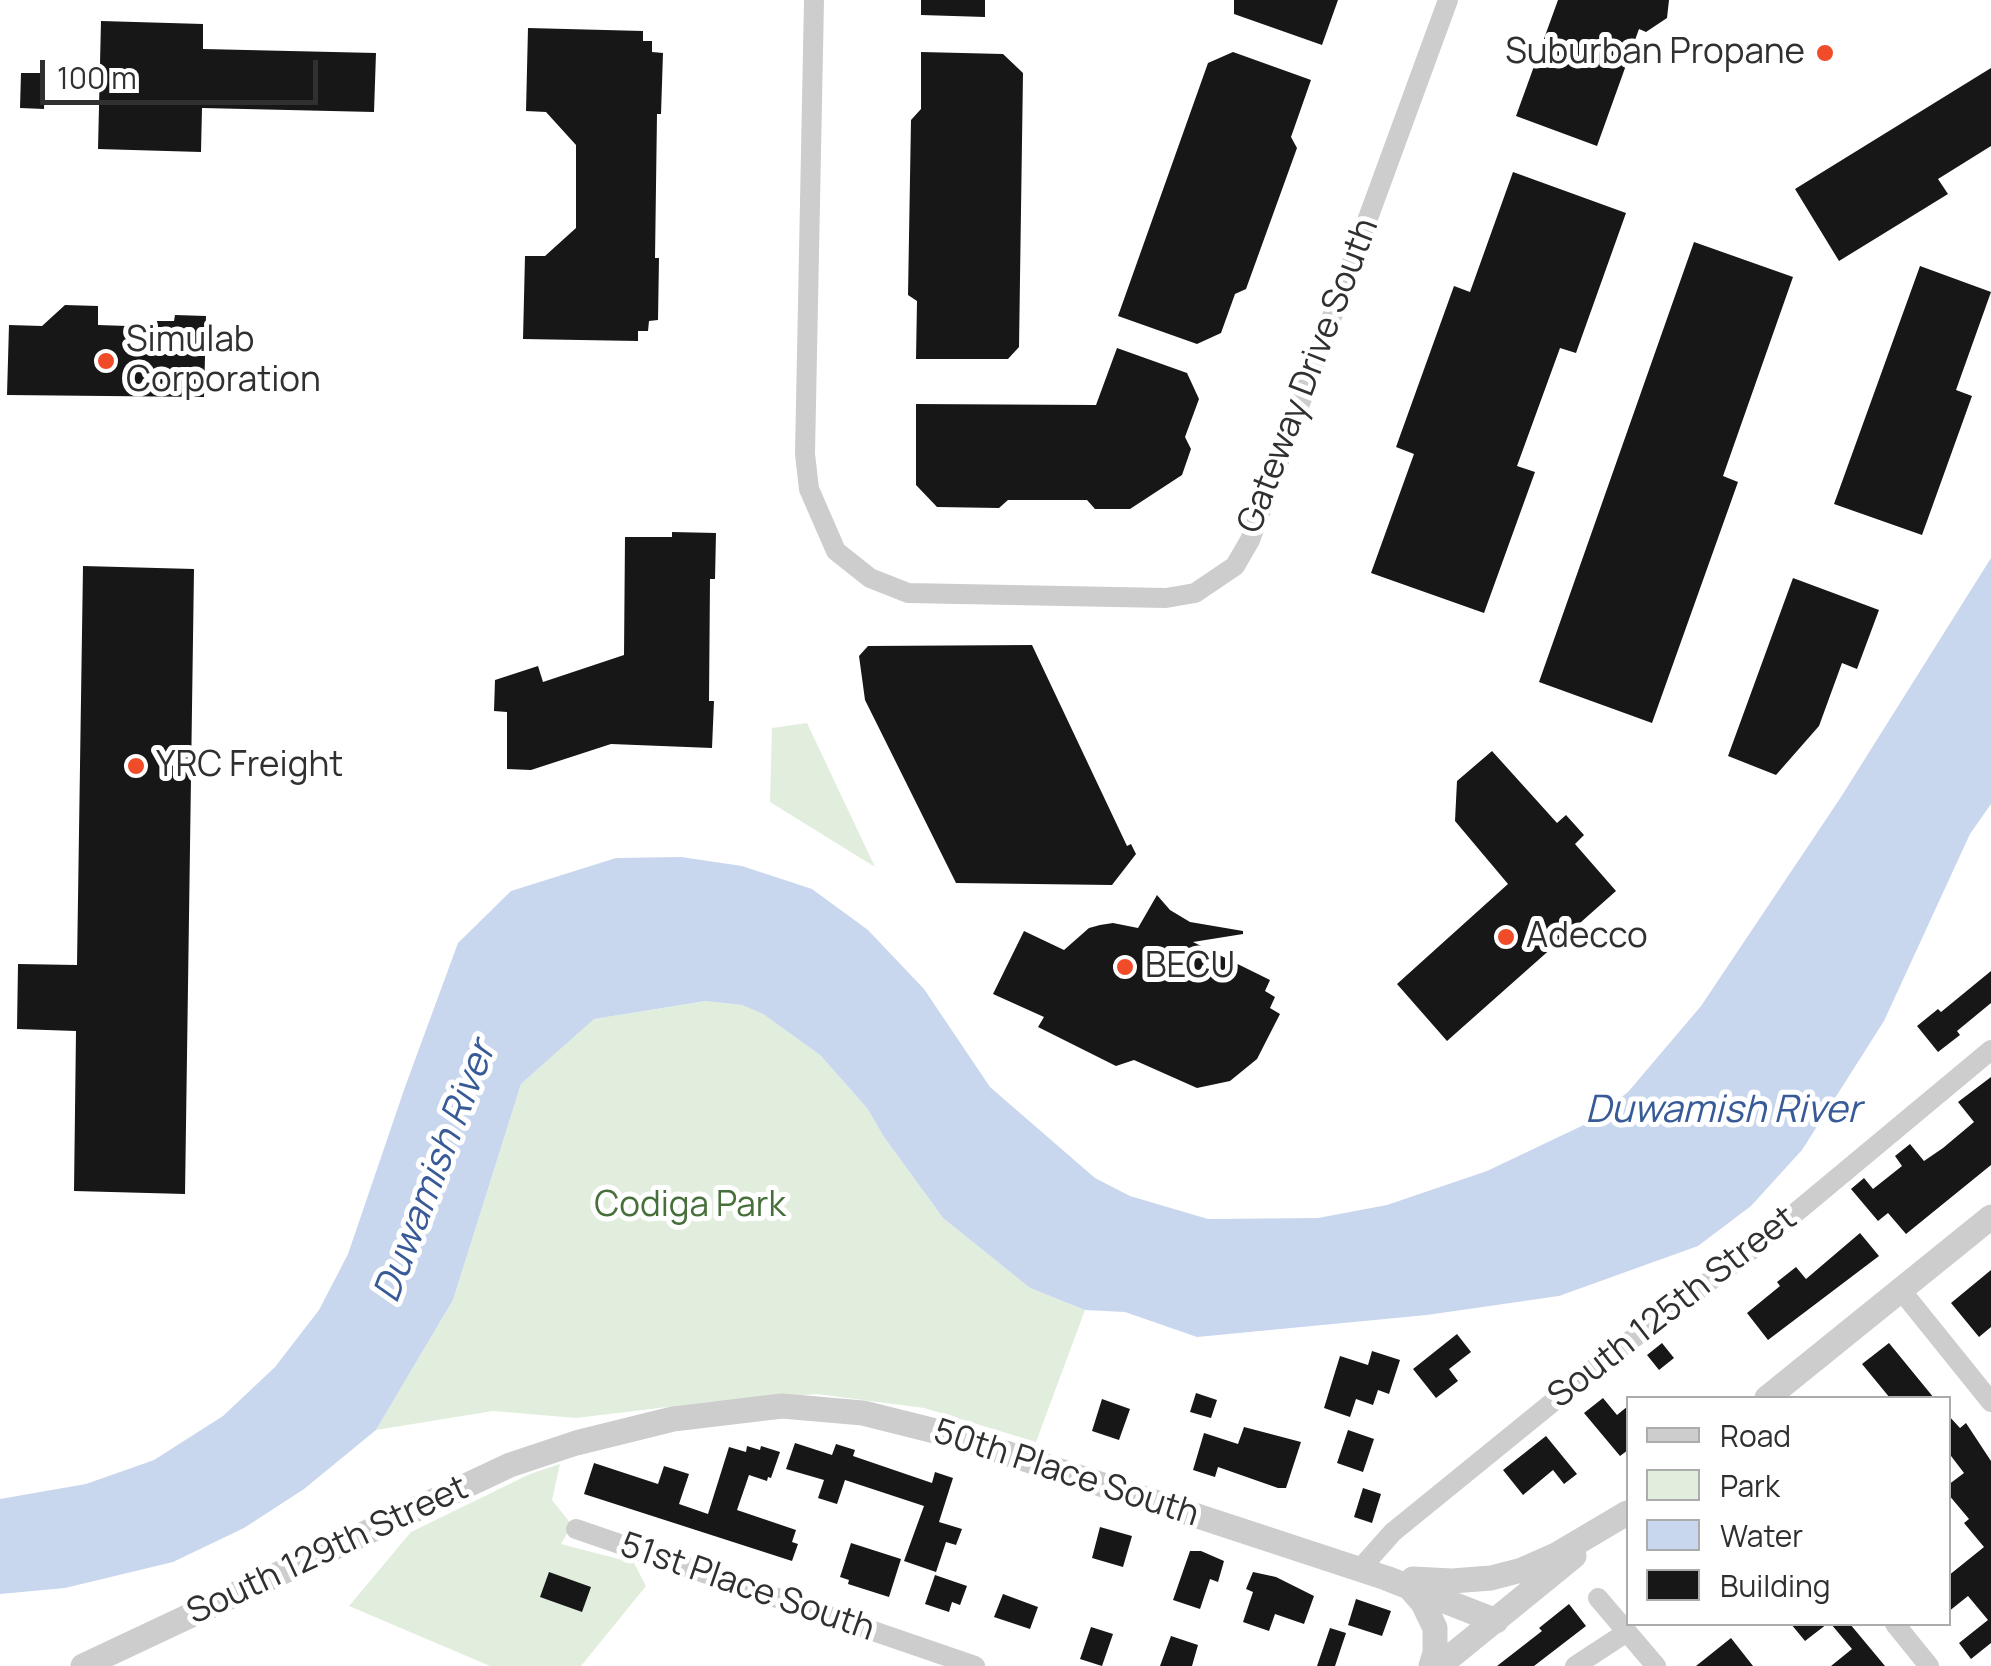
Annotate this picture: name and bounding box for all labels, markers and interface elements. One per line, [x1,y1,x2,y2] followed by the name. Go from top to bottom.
[1505,32,1805,74] place label: Suburban Propane
[45,40,322,102] scale bar
[1814,42,1836,64] marker: Suburban Propane
[57,57,137,98] text: 100 m
[1230,213,1388,539] street label: Gateway Drive South
[126,320,321,402] place label: Simulab Corporation
[95,350,117,372] marker: Simulab Corporation
[156,745,343,787] place label: YRC Freight
[125,755,147,777] marker: YRC Freight
[1526,916,1648,958] place label: Adecco
[1495,926,1517,948] marker: Adecco
[1145,946,1235,988] place label: BECU
[1114,956,1136,978] marker: BECU
[365,1035,507,1309] water label: Duwamish River
[1585,1088,1861,1134] water label: Duwamish River
[594,1185,786,1227] park label: Codiga Park
[1541,1198,1805,1418] street label: South 125th Street
[1626,1396,1951,1626] legend
[928,1411,1204,1537] street label: 50th Place South
[1720,1415,1791,1456] text: Road
[1720,1465,1780,1506] text: Park
[181,1468,475,1634] street label: South 129th Street
[1720,1515,1803,1556] text: Water
[614,1525,880,1651] street label: 51st Place South
[1720,1565,1831,1606] text: Building

